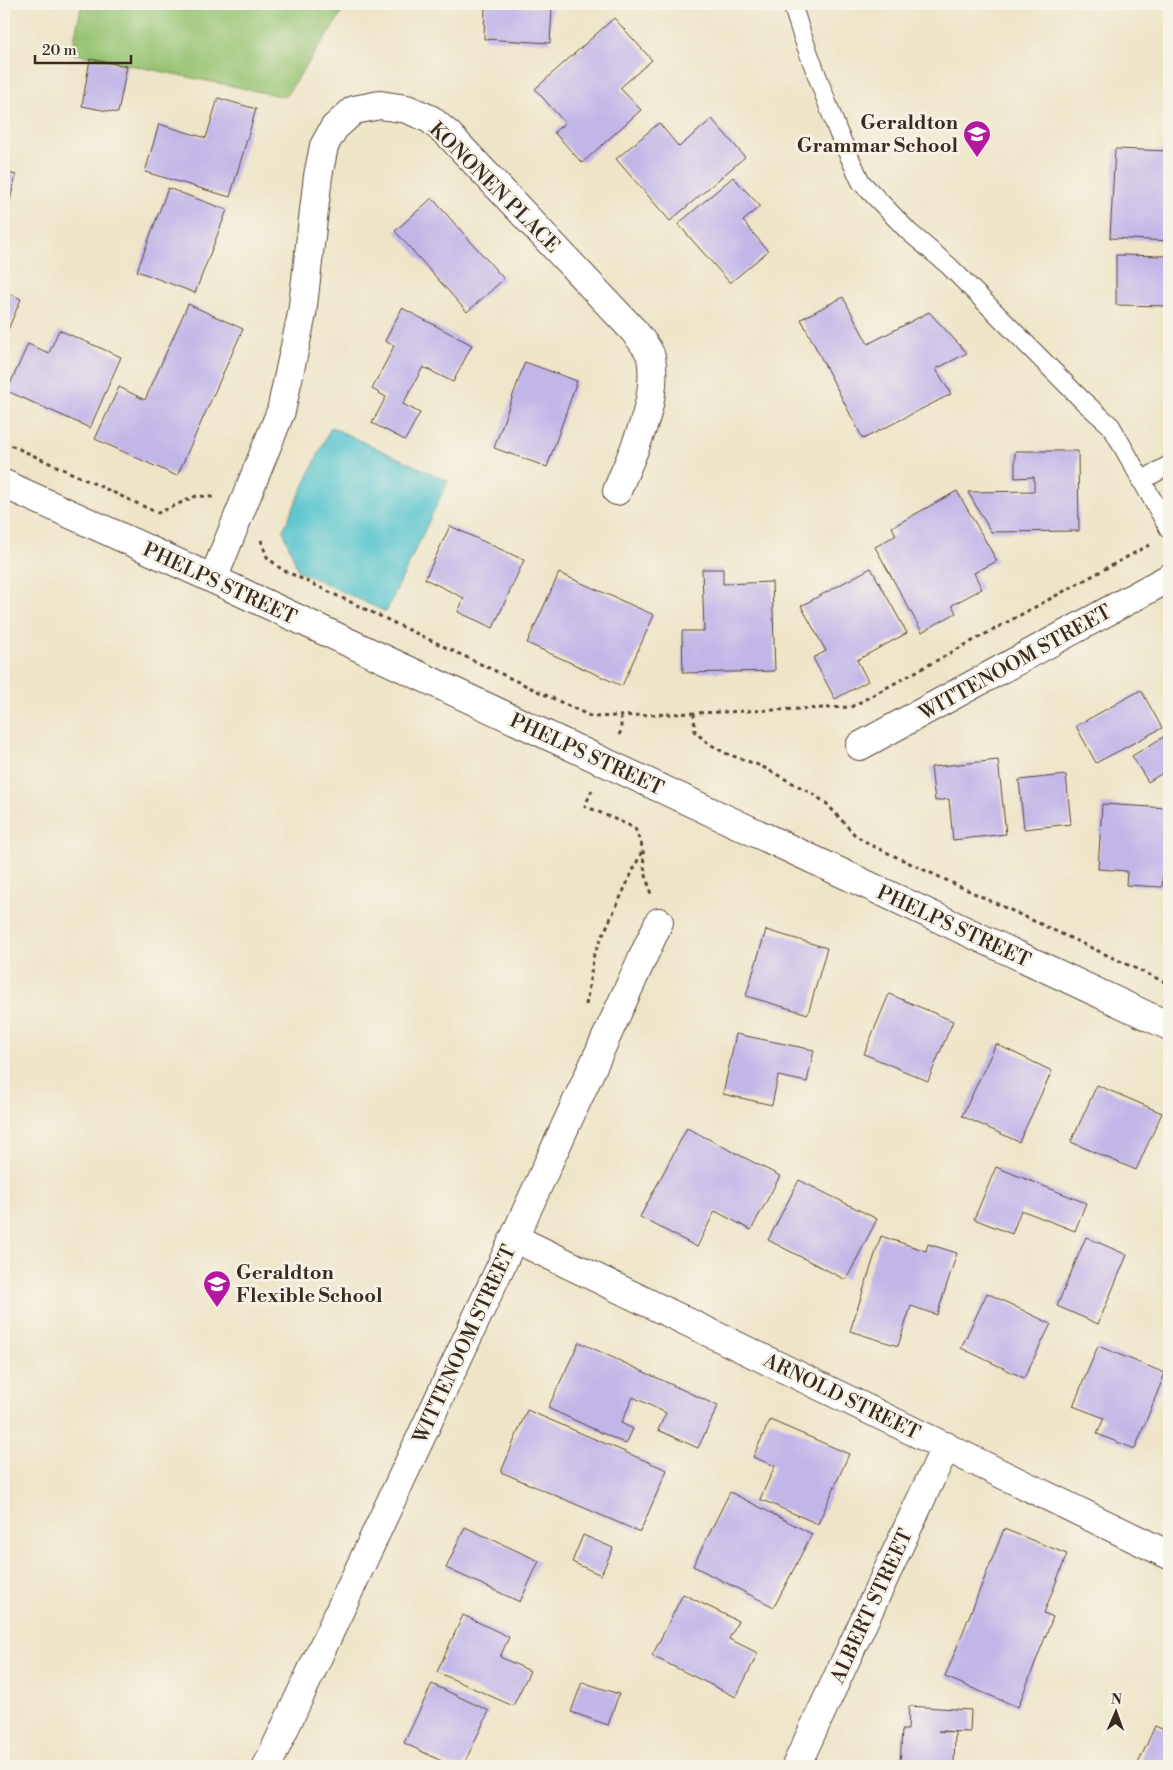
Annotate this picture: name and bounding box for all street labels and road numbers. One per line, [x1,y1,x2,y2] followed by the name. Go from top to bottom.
[423,117,565,259] street label: KONONEN PLACE
[139,538,300,631] street label: PHELPS STREET
[914,600,1116,727] street label: WITTENOOM STREET
[506,709,667,802] street label: PHELPS STREET
[873,881,1034,974] street label: PHELPS STREET
[408,1241,522,1449] street label: WITTENOOM STREET
[758,1348,924,1446] street label: ARNOLD STREET
[825,1525,919,1689] street label: ALBERT STREET

